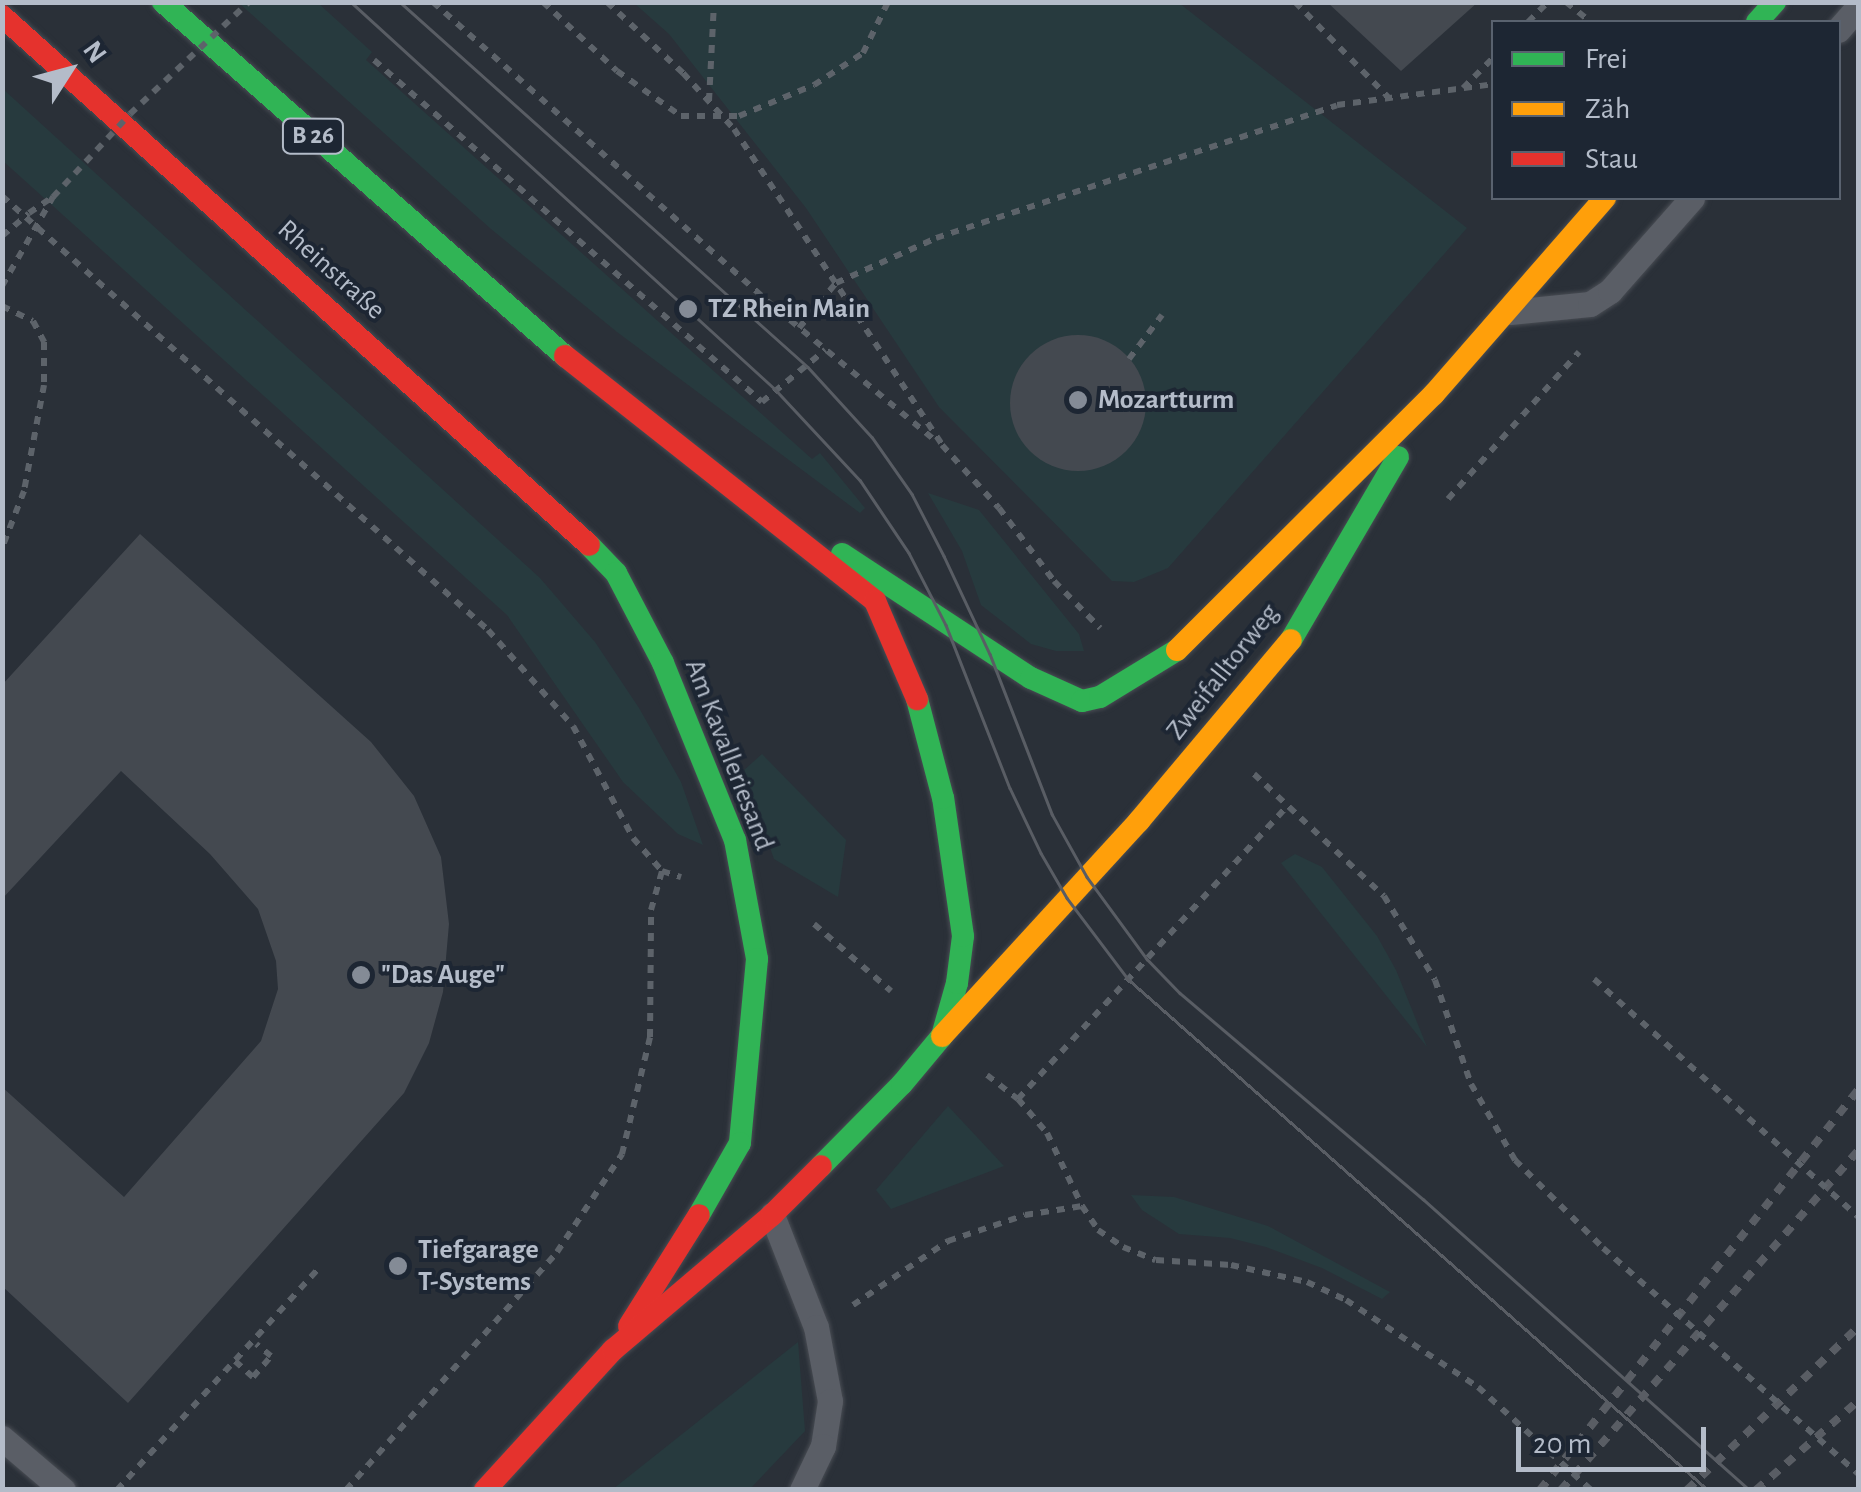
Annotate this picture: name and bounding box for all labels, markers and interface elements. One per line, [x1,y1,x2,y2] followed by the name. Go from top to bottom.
[20,20,120,120] north arrow
[1491,20,1841,200] legend
[77,36,111,68] text: N
[1585,44,1628,74] text: Frei
[1585,94,1630,124] text: Zäh
[280,116,346,156] road number: B 26
[1585,144,1638,174] text: Stau
[270,213,392,327] street label: Rheinstraße
[708,292,870,326] place label: TZ Rhein Main
[677,298,699,320] marker: TZ Rhein Main
[1098,383,1234,417] place label: Mozartturm
[1067,389,1089,411] marker: Mozartturm
[1159,597,1287,747] street label: Zweifalltorweg
[677,655,781,855] street label: Am Kavalleriesand
[381,958,505,992] place label: "Das Auge"
[350,964,372,986] marker: "Das Auge"
[418,1233,539,1299] place label: Tiefgarage T-Systems
[387,1255,409,1277] marker: Tiefgarage T-Systems
[1521,1407,1711,1469] scale bar
[1533,1429,1591,1459] text: 20 m

